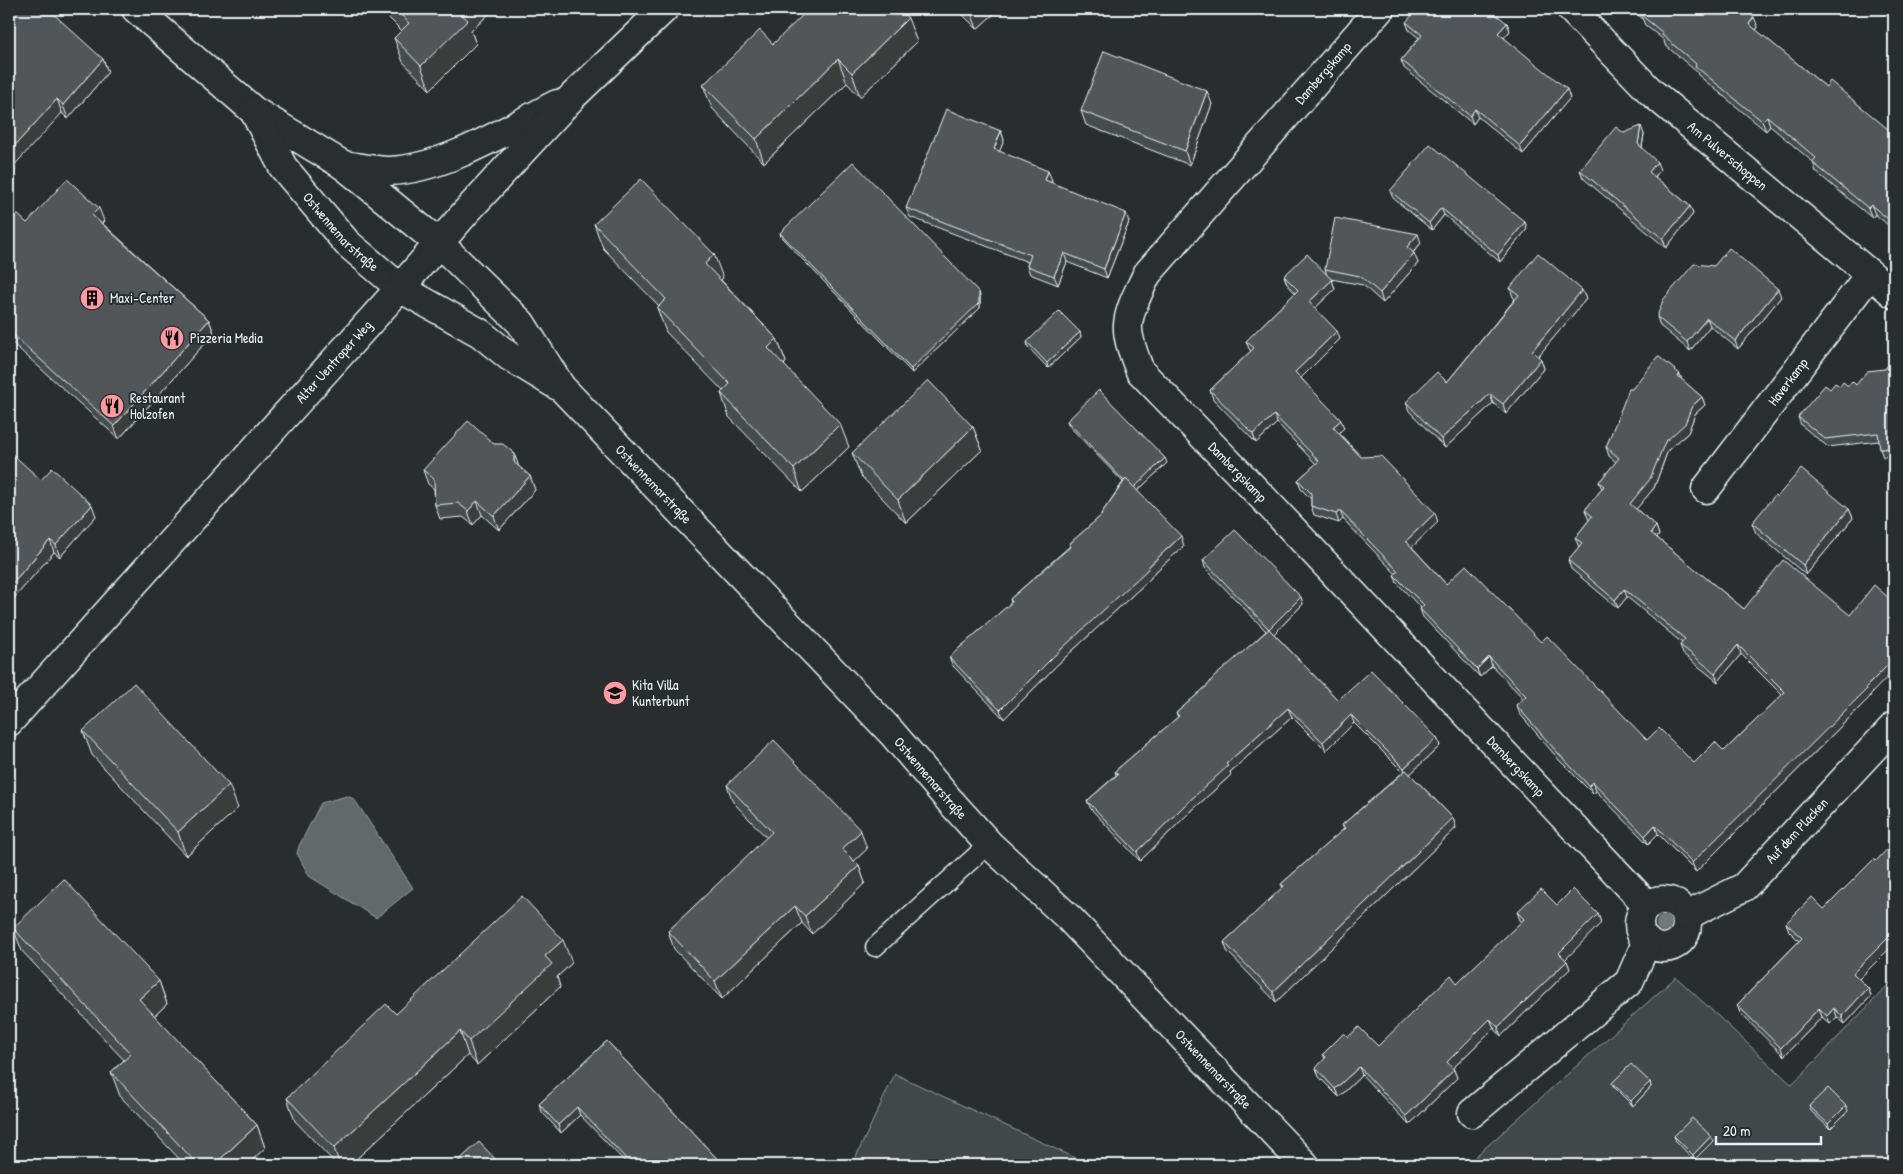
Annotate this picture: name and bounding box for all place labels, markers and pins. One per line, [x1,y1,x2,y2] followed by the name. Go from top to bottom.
[79,285,105,311] building icon: Maxi-Center
[110,288,175,307] place label: Maxi-Center
[159,325,185,351] restaurant icon: Pizzeria Media
[190,328,263,347] place label: Pizzeria Media
[130,388,185,423] place label: Restaurant Holzofen
[99,393,125,419] restaurant icon: Restaurant Holzofen
[632,675,690,710] place label: Kita Villa Kunterbunt
[602,680,628,706] school or university icon: Kita Villa Kunterbunt

